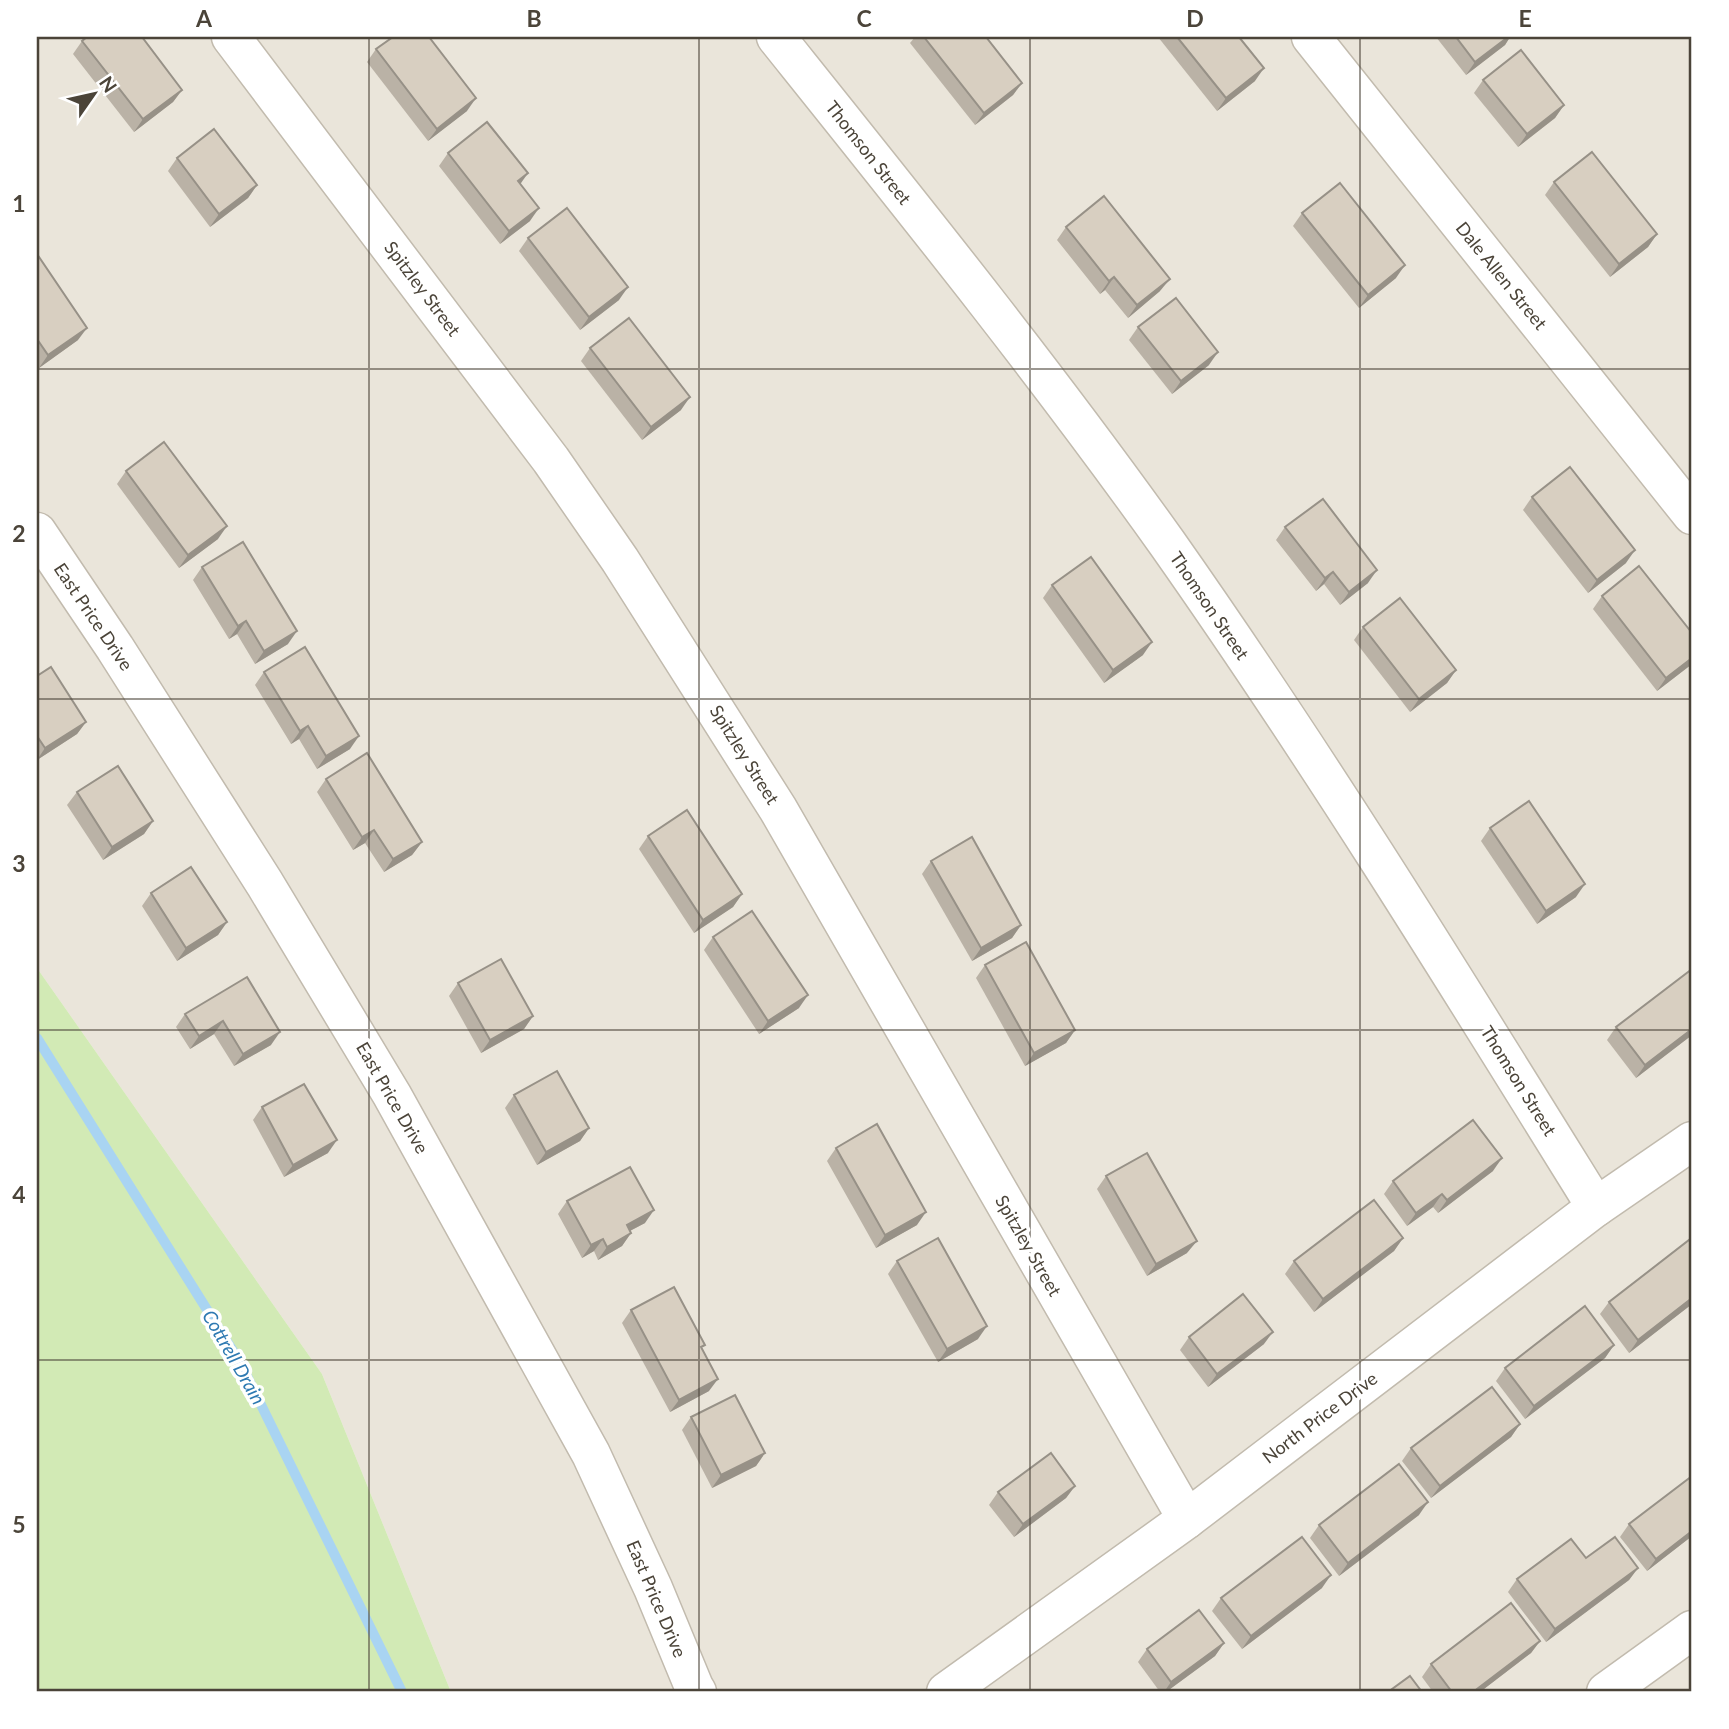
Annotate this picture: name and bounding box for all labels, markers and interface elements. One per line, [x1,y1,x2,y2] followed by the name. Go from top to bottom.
[195,4,213,32] text: A
[526,4,542,32] text: B
[856,4,872,32] text: C
[1186,4,1204,32] text: D
[1518,4,1532,32] text: E
[60,60,130,130] north arrow
[95,72,122,97] text: N
[821,96,916,209] street label: Thomson Street
[12,189,26,217] text: 1
[1452,217,1552,334] street label: Dale Allen Street
[380,237,466,341] street label: Spitzley Street
[12,519,26,547] text: 2
[1166,547,1254,664] street label: Thomson Street
[50,558,138,674] street label: East Price Drive
[706,701,784,809] street label: Spitzley Street
[12,849,26,877] text: 3
[1476,1021,1562,1140] street label: Thomson Street
[352,1038,434,1157] street label: East Price Drive
[12,1180,26,1208] text: 4
[991,1191,1067,1300] street label: Spitzley Street
[198,1305,271,1408] water label: Cottrell Drain
[1258,1367,1381,1468] street label: North Price Drive
[12,1510,26,1538] text: 5
[622,1537,691,1660] street label: East Price Drive

